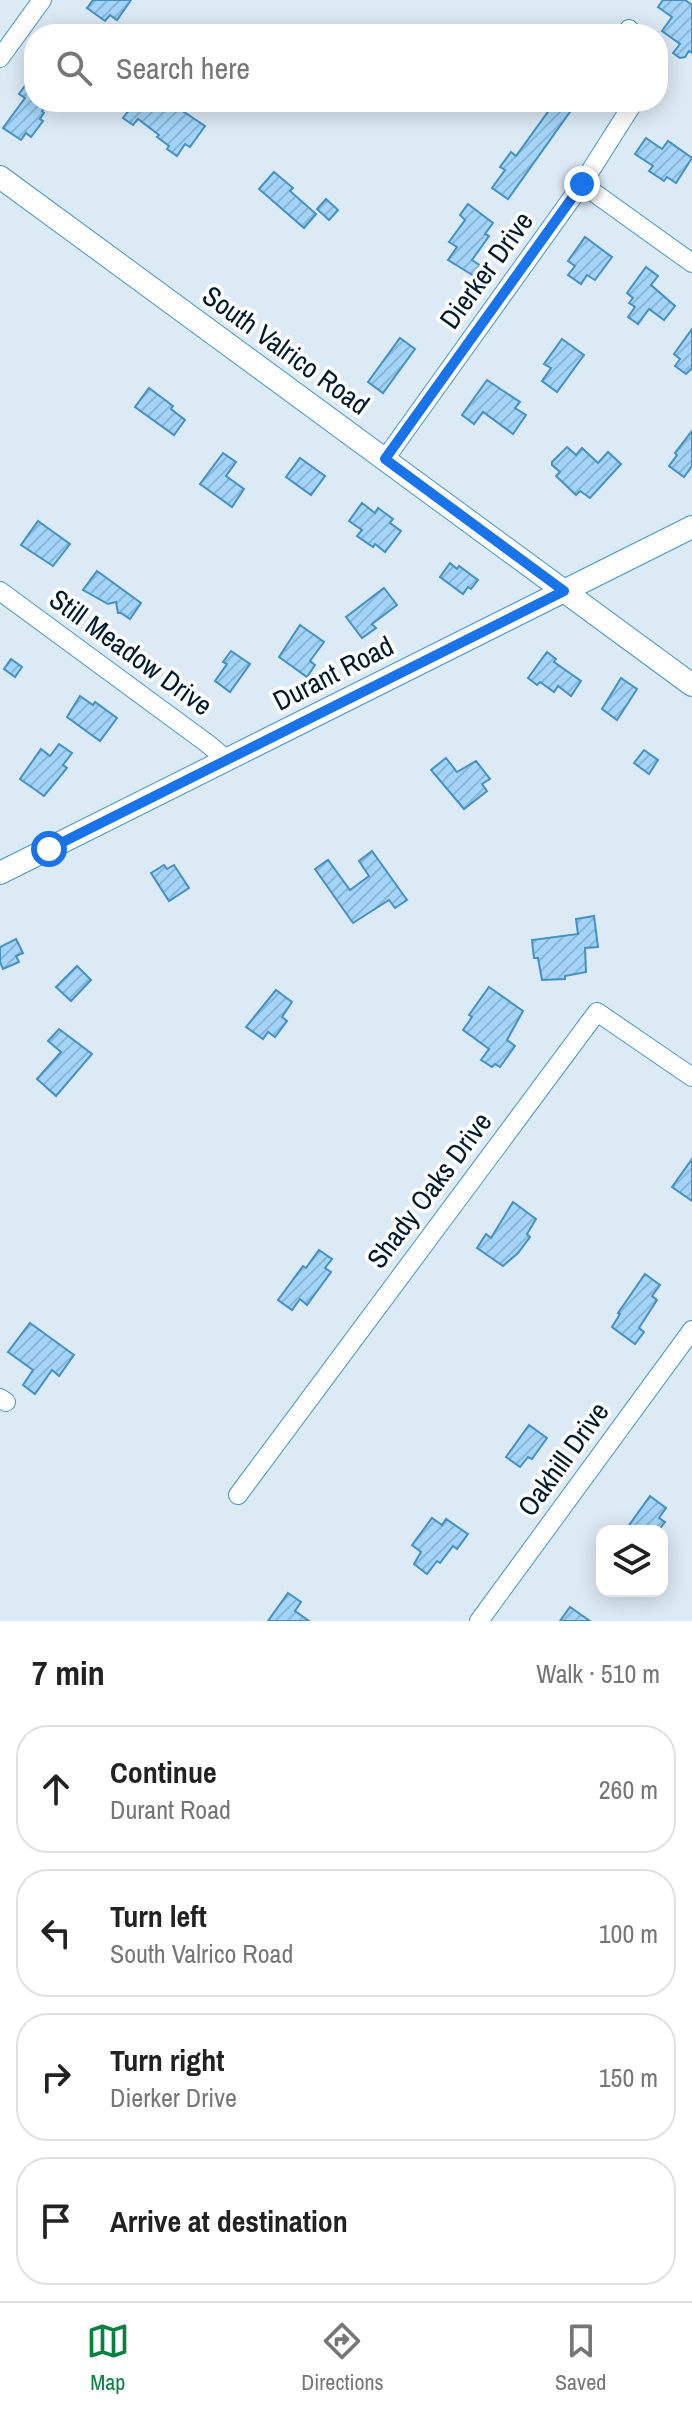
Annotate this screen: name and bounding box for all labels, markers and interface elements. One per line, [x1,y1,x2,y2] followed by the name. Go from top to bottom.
[24,24,668,112] search box
[52,46,96,90] icon: search
[116,48,250,88] text: Search here
[564,166,600,202] route end
[431,204,541,336] street label: Dierker Drive
[195,277,377,423] street label: South Valrico Road
[42,580,220,724] street label: Still Meadow Drive
[266,627,400,719] street label: Durant Road
[31,831,67,867] route start
[358,1104,500,1276] street label: Shady Oaks Drive
[509,1394,617,1524] street label: Oakhill Drive
[596,1525,668,1597] map controls
[596,1525,668,1597] button: layers
[32,1650,105,1696] text: 7 min
[536,1656,660,1691] text: Walk · 510 m
[110,1752,217,1792] text: Continue
[34,1767,78,1811] icon: ahead
[599,1772,658,1807] text: 260 m
[110,1792,231,1827] text: Durant Road
[110,1896,207,1936] text: Turn left
[34,1911,78,1955] icon: left
[599,1916,658,1951] text: 100 m
[110,1936,293,1971] text: South Valrico Road
[110,2040,224,2080] text: Turn right
[34,2055,78,2099] icon: right
[599,2060,658,2095] text: 150 m
[110,2080,237,2115] text: Dierker Drive
[34,2199,78,2243] icon: arrive
[110,2201,348,2241] text: Arrive at destination
[86,2319,130,2397] tab: Map
[301,2319,384,2397] tab: Directions
[555,2319,606,2397] tab: Saved

